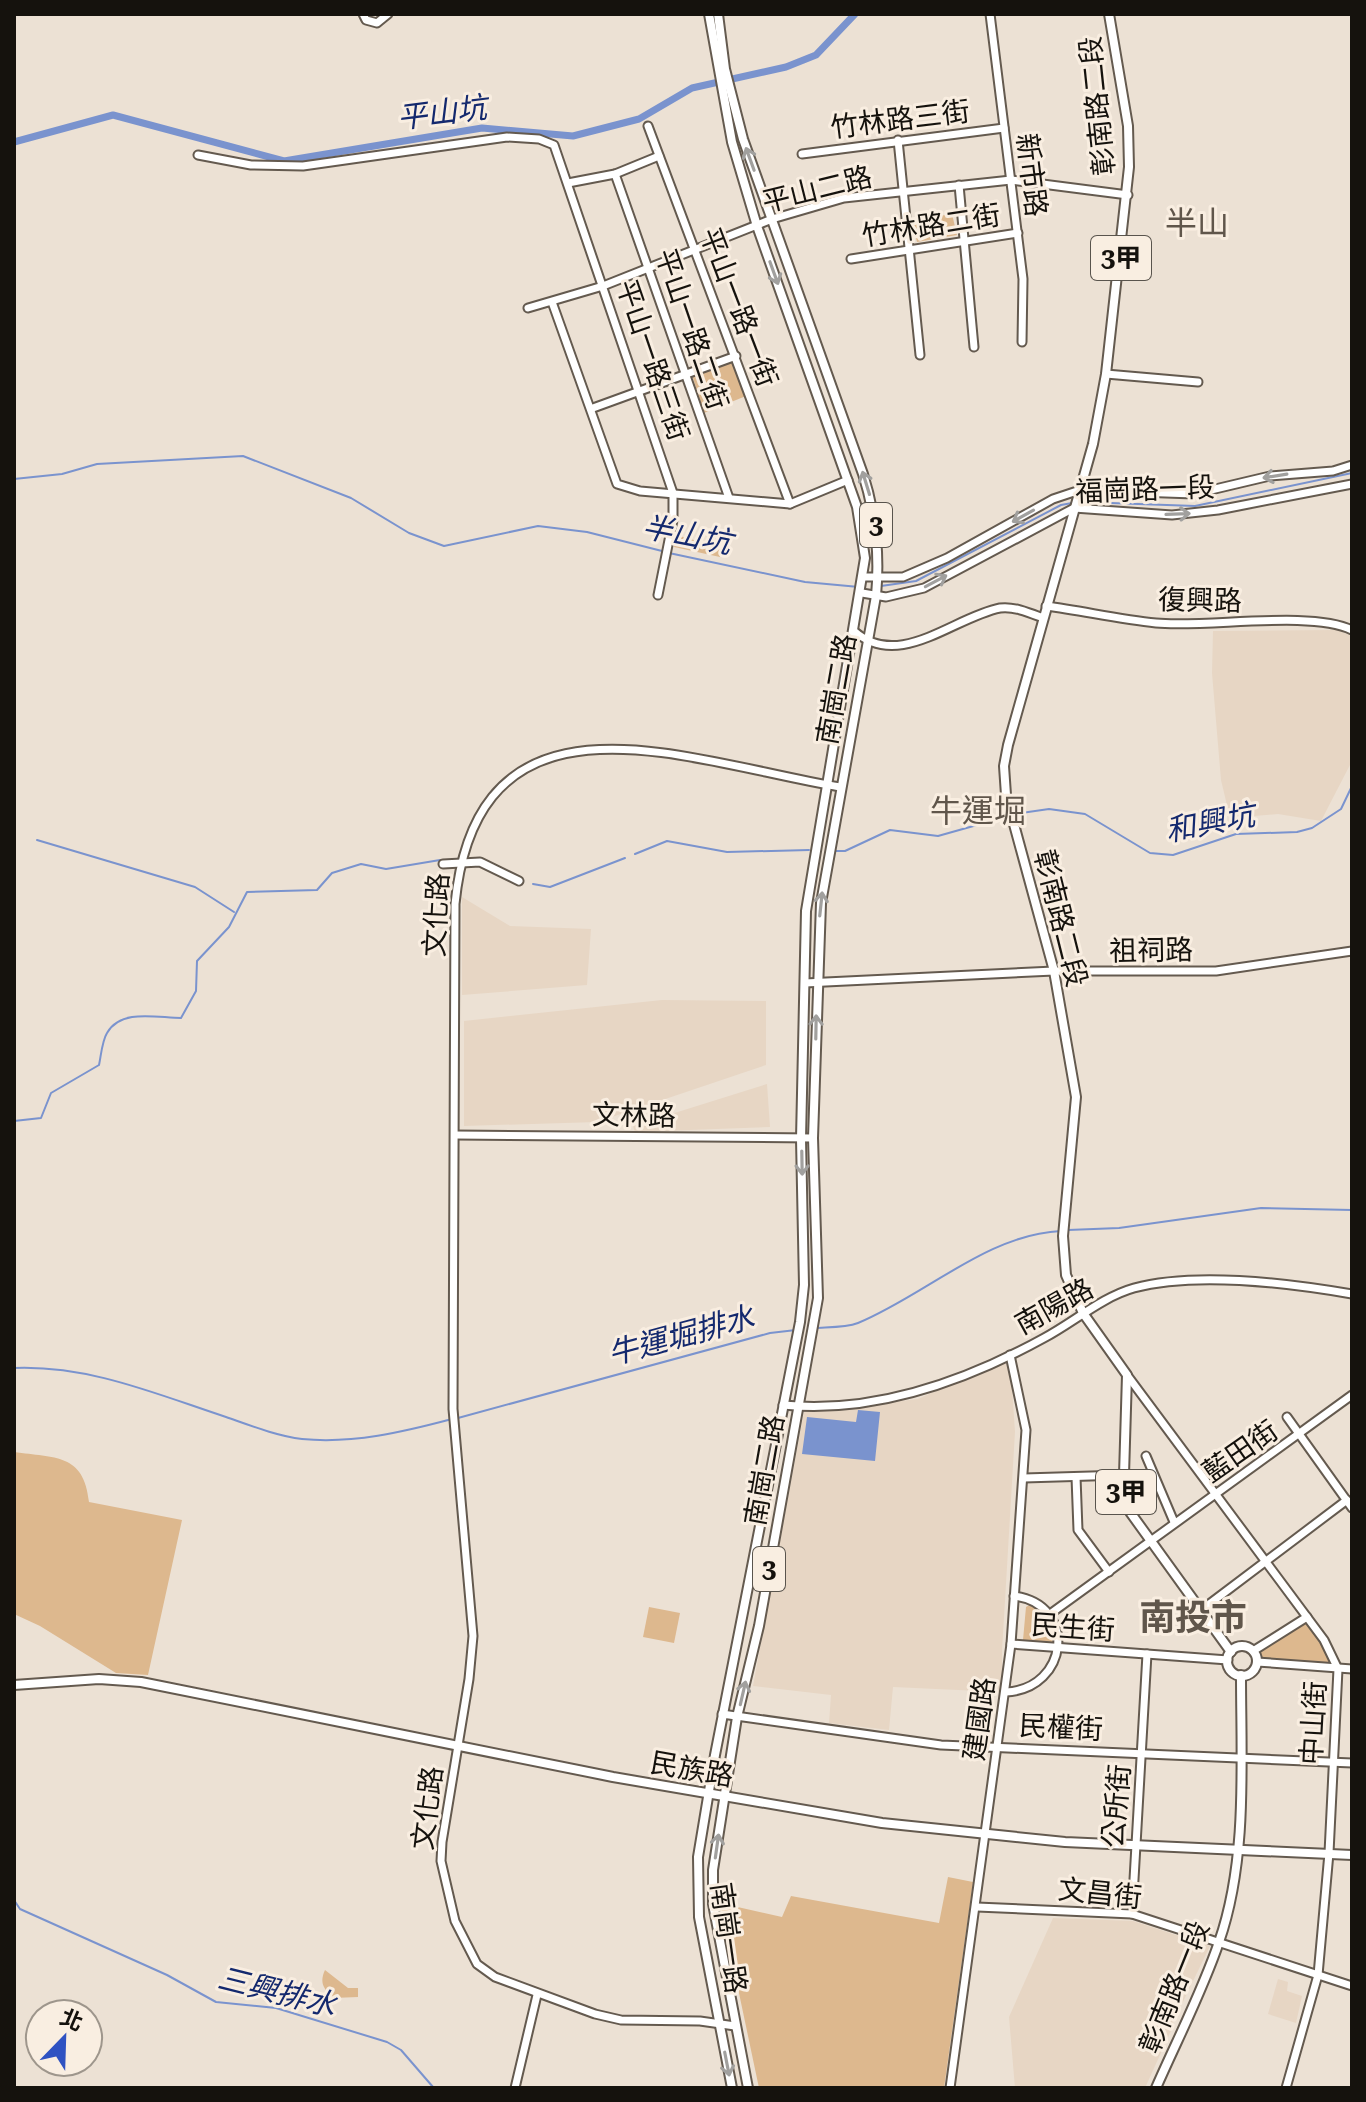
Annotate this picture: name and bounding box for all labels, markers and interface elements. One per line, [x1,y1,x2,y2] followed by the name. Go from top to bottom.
[1074,35,1121,177] street label: 彰南路二段
[395,89,493,135] water label: 平山坑
[829,95,972,144] street label: 竹林路三街
[1010,131,1053,219] street label: 新市路
[742,147,756,172] one-way arrow
[759,160,875,219] street label: 平山二路
[859,198,1003,253] street label: 竹林路二街
[1165,204,1229,242] district label: 半山
[693,223,784,392] street label: 平山一路一街
[1091,236,1151,280] road number: 3甲
[649,244,734,414] street label: 平山一路二街
[768,260,782,285] one-way arrow
[610,275,695,445] street label: 平山一路三街
[1263,469,1289,484] one-way arrow
[858,471,872,496] one-way arrow
[1074,471,1216,508] street label: 福崗路一段
[860,503,892,547] road number: 3
[1164,506,1191,521] one-way arrow
[1012,508,1036,524] one-way arrow
[640,509,739,561] water label: 半山坑
[924,573,948,589] one-way arrow
[1158,583,1242,618] street label: 復興路
[811,631,862,747] street label: 南崗二路
[930,792,1026,830] district label: 牛運堀
[1162,796,1261,848] water label: 和興坑
[1028,846,1093,990] street label: 彰南路二段
[418,872,455,958] street label: 文化路
[814,892,829,918] one-way arrow
[1109,933,1193,968] street label: 祖祠路
[808,1014,823,1041] one-way arrow
[592,1098,676,1133] street label: 文林路
[794,1149,810,1176] one-way arrow
[1010,1272,1099,1341] street label: 南陽路
[604,1299,760,1372] water label: 牛運堀排水
[739,1412,790,1528] street label: 南崗二路
[1196,1414,1284,1489] street label: 藍田街
[1096,1470,1156,1514] road number: 3甲
[753,1547,785,1591] road number: 3
[1139,1597,1247,1639] district label: 南投市
[1030,1608,1116,1647] street label: 民生街
[957,1675,1002,1763] street label: 建國路
[736,1680,751,1706] one-way arrow
[1295,1680,1332,1766] street label: 中山街
[1018,1709,1104,1746] street label: 民權街
[648,1746,736,1793] street label: 民族路
[1096,1763,1137,1849] street label: 公所街
[406,1764,449,1852] street label: 文化路
[710,1833,725,1859] one-way arrow
[1056,1873,1143,1914] street label: 文昌街
[704,1880,753,1996] street label: 南崗一路
[1133,1916,1216,2058] street label: 彰南路一段
[215,1960,342,2023] water label: 三興排水
[24,1998,104,2078] north arrow
[57,2004,87,2036] text: 北
[720,2051,735,2076] one-way arrow

